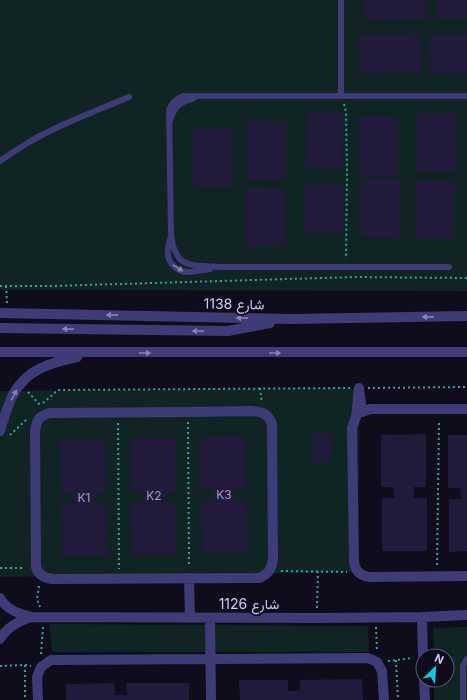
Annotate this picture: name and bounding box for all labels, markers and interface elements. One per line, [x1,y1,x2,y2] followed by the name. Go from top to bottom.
[172,264,184,271] one-way arrow
[203,294,265,316] street label: شارع 1138
[105,312,118,318] one-way arrow
[421,314,434,320] one-way arrow
[235,315,248,321] one-way arrow
[61,326,74,332] one-way arrow
[191,328,204,334] one-way arrow
[139,350,152,356] one-way arrow
[269,350,282,356] one-way arrow
[10,389,17,401] one-way arrow
[216,487,232,502] house number: K3
[146,488,162,503] house number: K2
[78,490,90,505] house number: K1
[219,595,279,615] street label: شارع 1126
[415,648,455,688] north arrow
[432,651,446,667] text: N

